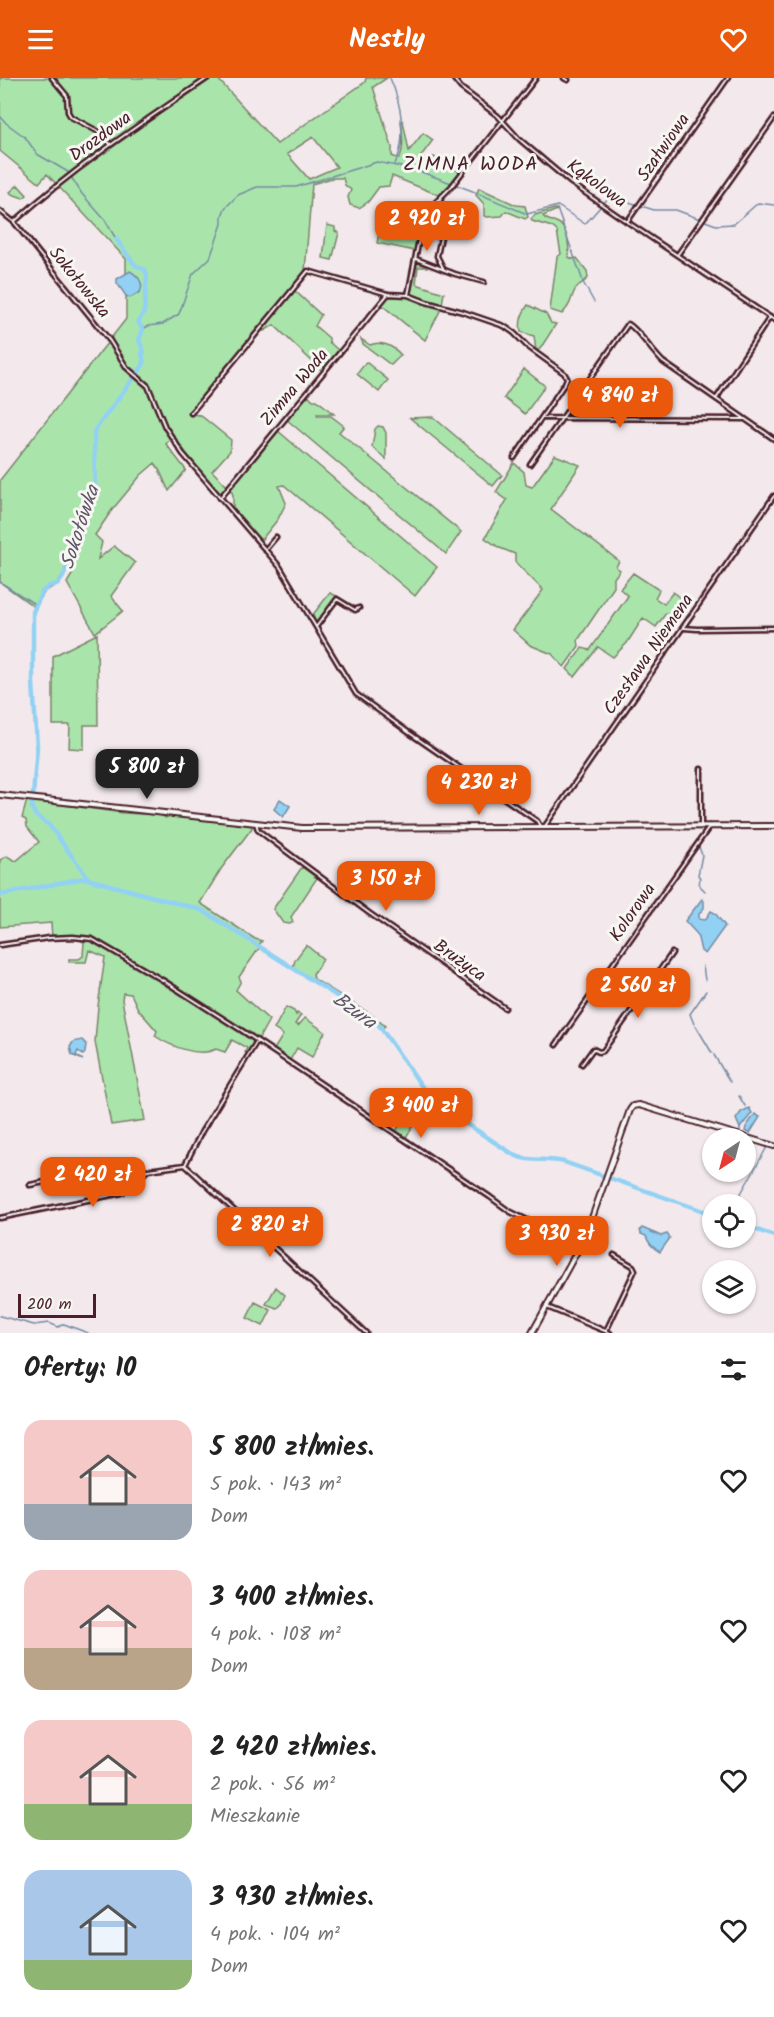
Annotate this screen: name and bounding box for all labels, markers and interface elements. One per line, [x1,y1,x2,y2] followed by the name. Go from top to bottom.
[349,18,425,61] text: Nestly
[24,23,57,56] icon: menu
[717,23,750,56] icon: heart
[63,105,138,170] street label: Drozdowa
[630,108,698,188] street label: Szałwiowa
[403,149,539,181] district label: ZIMNA WODA
[560,152,632,216] street label: Kąkolowa
[365,201,489,252] pin: 2 920 zł
[389,204,465,236] text: 2 920 zł
[41,241,117,325] street label: Sokołowska
[254,342,337,434] street label: Zimna Woda
[558,378,682,429] pin: 4 840 zł
[582,381,658,413] text: 4 840 zł
[52,480,110,574] water label: Sokołówka
[597,588,702,721] street label: Czesława Niemena
[85,749,209,800] pin: 5 800 zł
[109,752,185,784] text: 5 800 zł
[417,765,541,816] pin: 4 230 zł
[441,768,517,800] text: 4 230 zł
[324,861,448,912] pin: 3 150 zł
[351,864,421,896] text: 3 150 zł
[602,877,664,948] street label: Kolorowa
[427,932,492,990] street label: Brużyca
[576,968,700,1019] pin: 2 560 zł
[600,971,676,1003] text: 2 560 zł
[325,985,384,1039] water label: Bzura
[359,1088,483,1139] pin: 3 400 zł
[383,1091,459,1123] text: 3 400 zł
[702,1128,756,1182] north arrow
[702,1128,756,1314] map controls
[31,1157,155,1208] pin: 2 420 zł
[54,1160,132,1192] text: 2 420 zł
[702,1194,756,1248] button: locate
[208,1207,332,1258] pin: 2 820 zł
[231,1210,309,1242] text: 2 820 zł
[495,1216,619,1267] pin: 3 930 zł
[520,1219,594,1251] text: 3 930 zł
[702,1260,756,1314] button: layers
[18,1291,96,1318] scale bar
[27,1292,71,1317] text: 200 m
[24,1348,136,1390] text: Oferty: 10
[717,1353,750,1386] icon: filters
[210,1427,374,1469] text: 5 800 zł/mies.
[72,1444,144,1516] icon: home
[717,1464,750,1497] icon: heart
[210,1469,341,1501] text: 5 pok. · 143 m²
[210,1501,248,1533] text: Dom
[210,1577,374,1619] text: 3 400 zł/mies.
[72,1594,144,1666] icon: home
[717,1614,750,1647] icon: heart
[210,1619,341,1651] text: 4 pok. · 108 m²
[210,1651,248,1683] text: Dom
[210,1727,377,1769] text: 2 420 zł/mies.
[72,1744,144,1816] icon: home
[717,1764,750,1797] icon: heart
[210,1769,335,1801] text: 2 pok. · 56 m²
[210,1801,300,1833] text: Mieszkanie
[210,1877,374,1919] text: 3 930 zł/mies.
[72,1894,144,1966] icon: home
[717,1914,750,1947] icon: heart
[210,1919,340,1951] text: 4 pok. · 104 m²
[210,1951,248,1983] text: Dom

